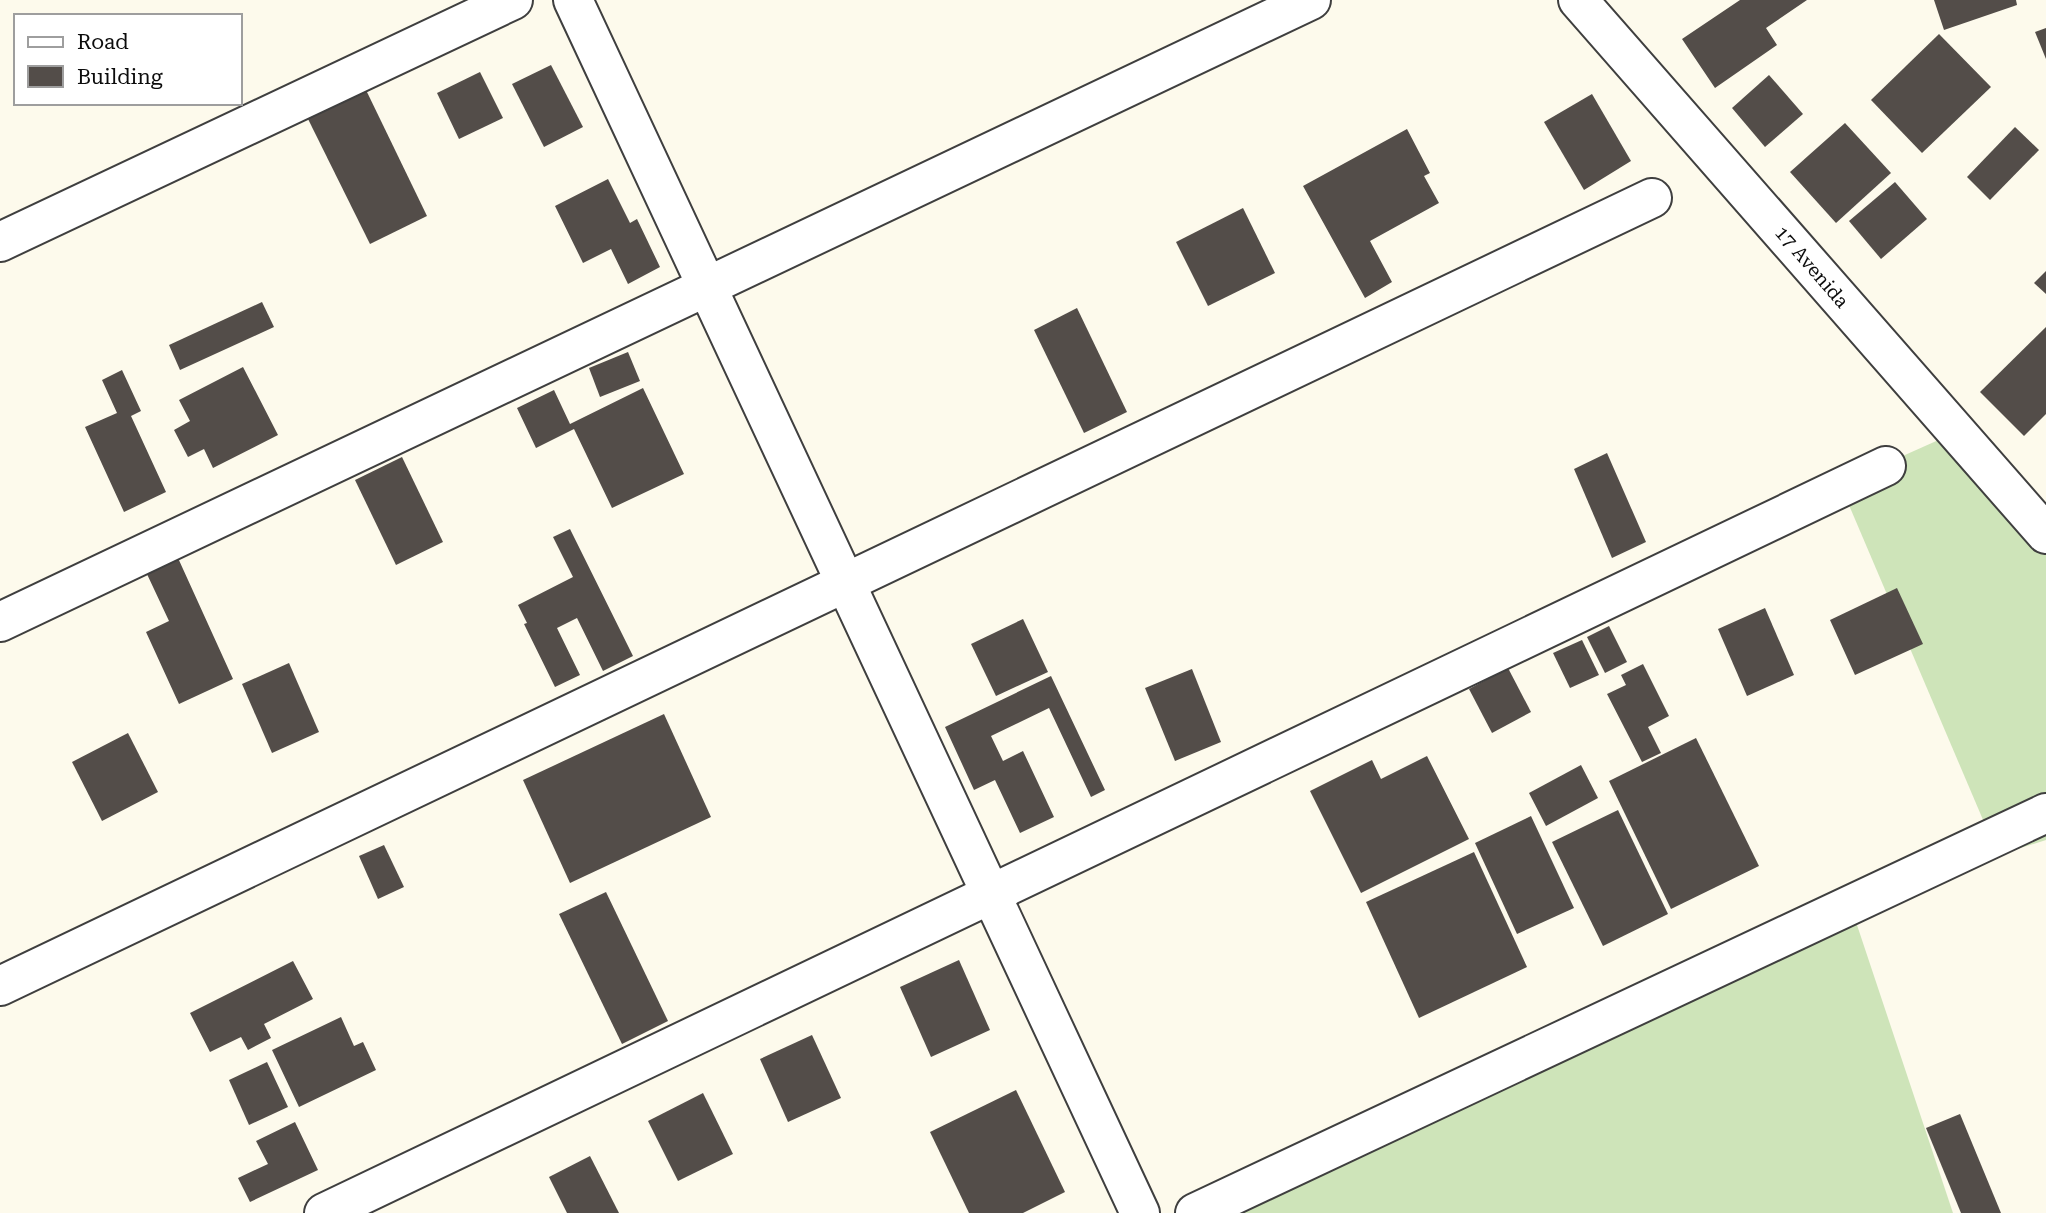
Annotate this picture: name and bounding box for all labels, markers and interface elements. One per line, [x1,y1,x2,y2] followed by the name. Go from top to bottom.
[14,14,242,105] legend
[77,30,129,54] text: Road
[77,65,163,89] text: Building
[1770,221,1854,313] street label: 17 Avenida

